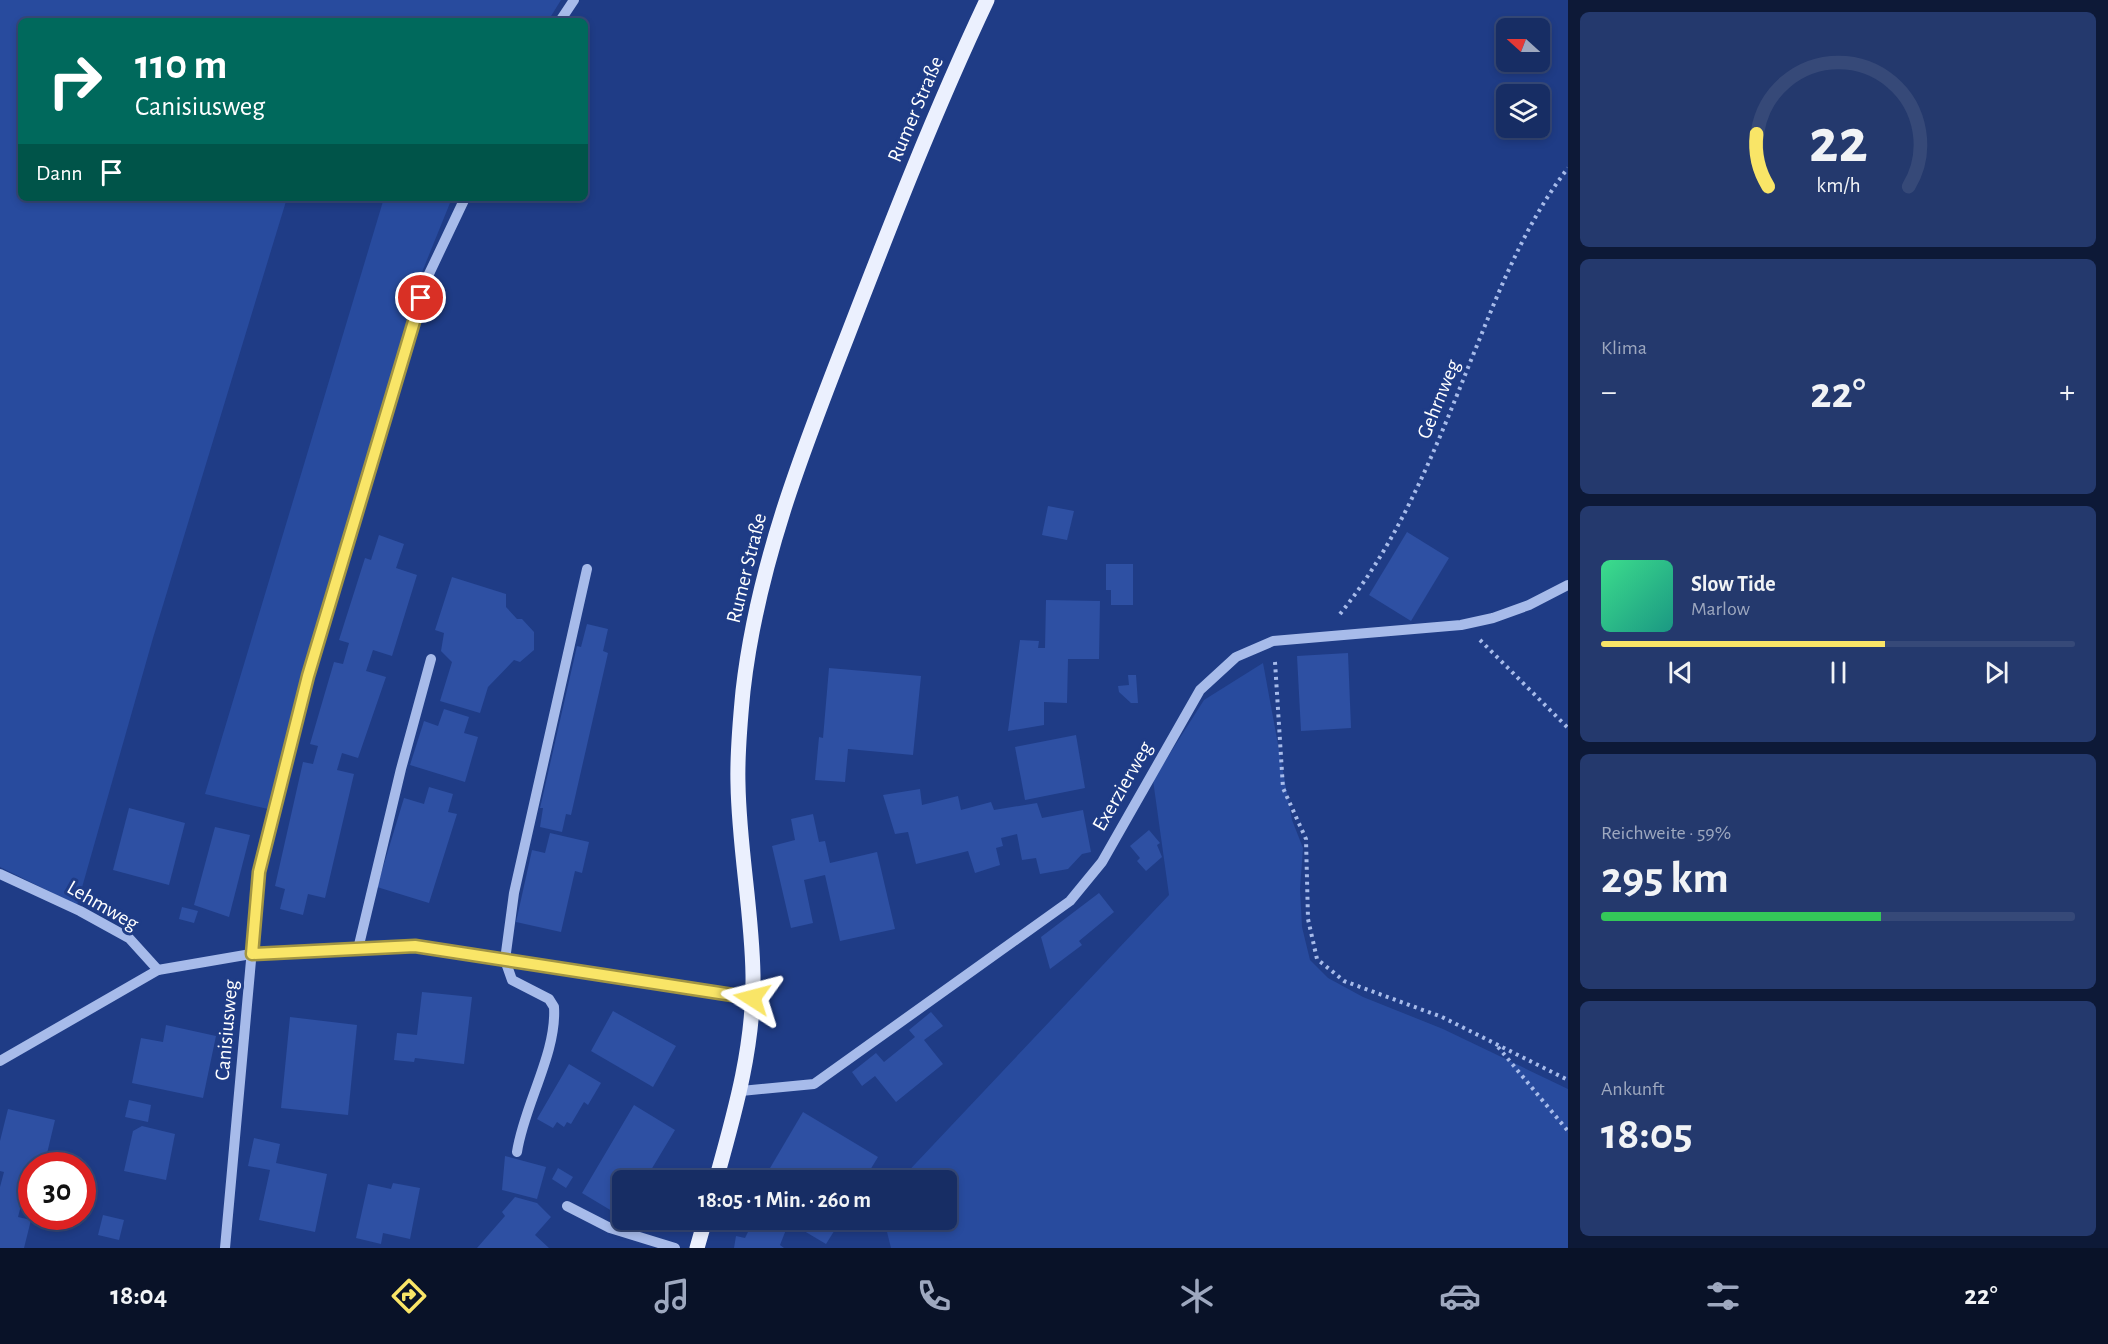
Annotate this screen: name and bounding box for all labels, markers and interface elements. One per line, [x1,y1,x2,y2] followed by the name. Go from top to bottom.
[1496,18,1550,72] north arrow
[1496,18,1550,138] map controls
[36,42,114,120] icon: right
[135,44,227,86] text: 110 m
[884,53,947,165] street label: Rumer Straße
[1496,84,1550,138] button: layers
[135,93,265,120] text: Canisiusweg
[1809,111,1867,173] text: 22
[95,156,128,189] icon: arrive
[36,162,83,184] text: Dann
[1816,175,1860,196] text: km/h
[395,272,446,323] pin
[404,281,437,314] icon: arrive
[1601,338,1647,358] text: Klima
[1413,356,1464,442] street label: Gehrnweg
[1810,371,1866,416] text: 22°
[1601,376,1617,409] text: −
[2059,376,2075,409] text: +
[723,511,770,625] street label: Rumer Straße
[1691,573,1776,595] text: Slow Tide
[1691,599,1750,619] text: Marlow
[1664,656,1697,689] icon: previous
[1822,656,1855,689] icon: pause
[1980,656,2013,689] icon: next
[1088,737,1157,835] street label: Exerzierweg
[1601,823,1731,843] text: Reichweite · 59%
[1601,856,1729,901] text: 295 km
[63,877,143,935] street label: Lehmweg
[720,966,784,1030] position arrow
[212,978,241,1081] street label: Canisiusweg
[1601,1079,1665,1099] text: Ankunft
[1601,1112,1693,1157] text: 18:05
[18,1152,96,1230] speed limit sign: 30
[698,1189,871,1211] text: 18:05 · 1 Min. · 260 m
[388,1275,430,1317] icon: directions
[651,1275,693,1317] icon: music
[913,1275,955,1317] icon: phone
[1176,1275,1218,1317] icon: climate
[1439,1275,1481,1317] icon: car
[1702,1275,1744,1317] icon: filters
[110,1282,167,1309] text: 18:04
[1964,1282,1998,1309] text: 22°

